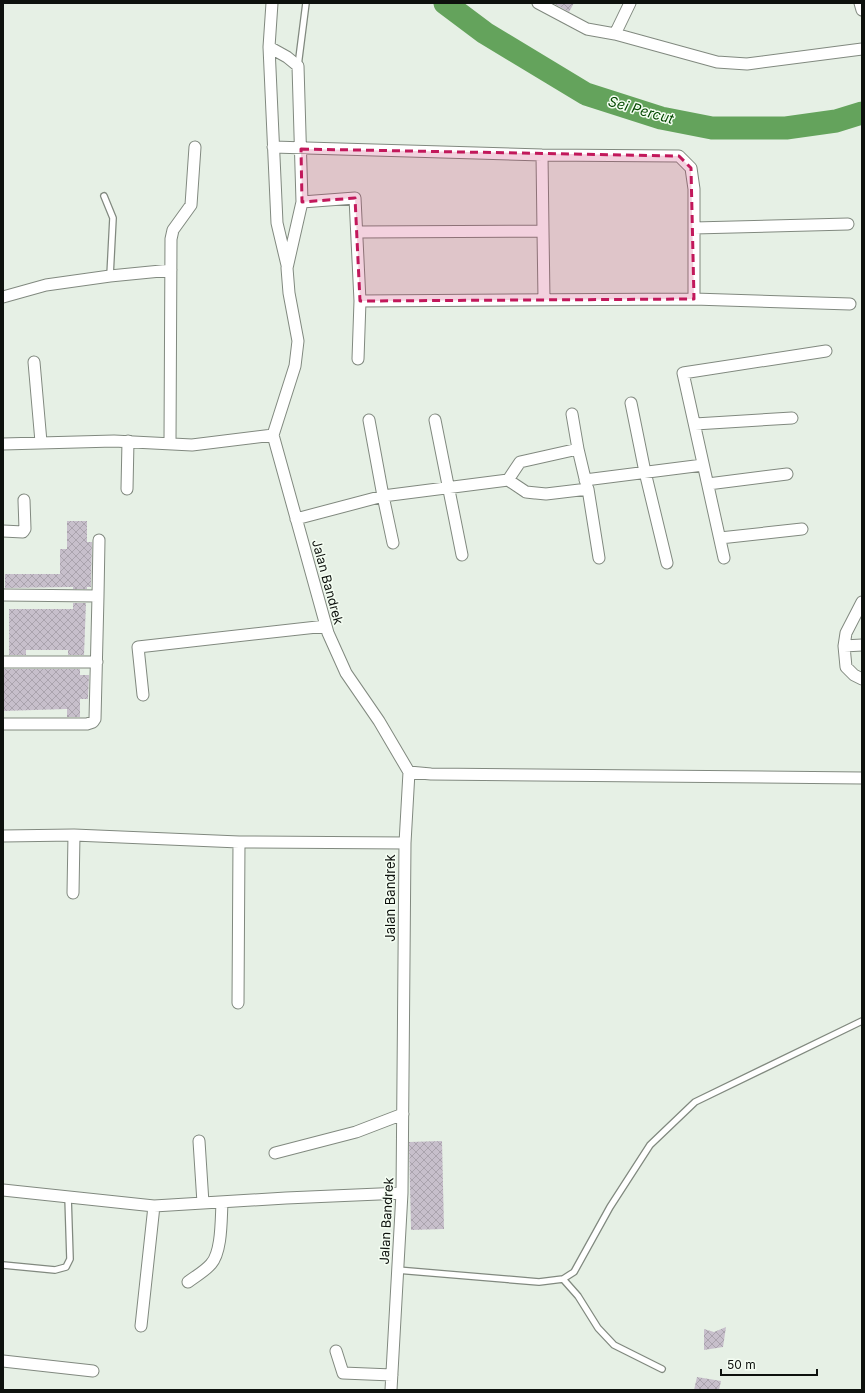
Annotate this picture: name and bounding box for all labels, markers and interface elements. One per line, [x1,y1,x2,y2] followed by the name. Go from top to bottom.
[606,92,676,127] water label: Sei Percut
[309,538,347,626] street label: Jalan Bandrek
[382,854,398,942] street label: Jalan Bandrek
[376,1177,396,1265] street label: Jalan Bandrek
[721,1351,817,1377] scale bar
[727,1357,756,1372] text: 50 m

